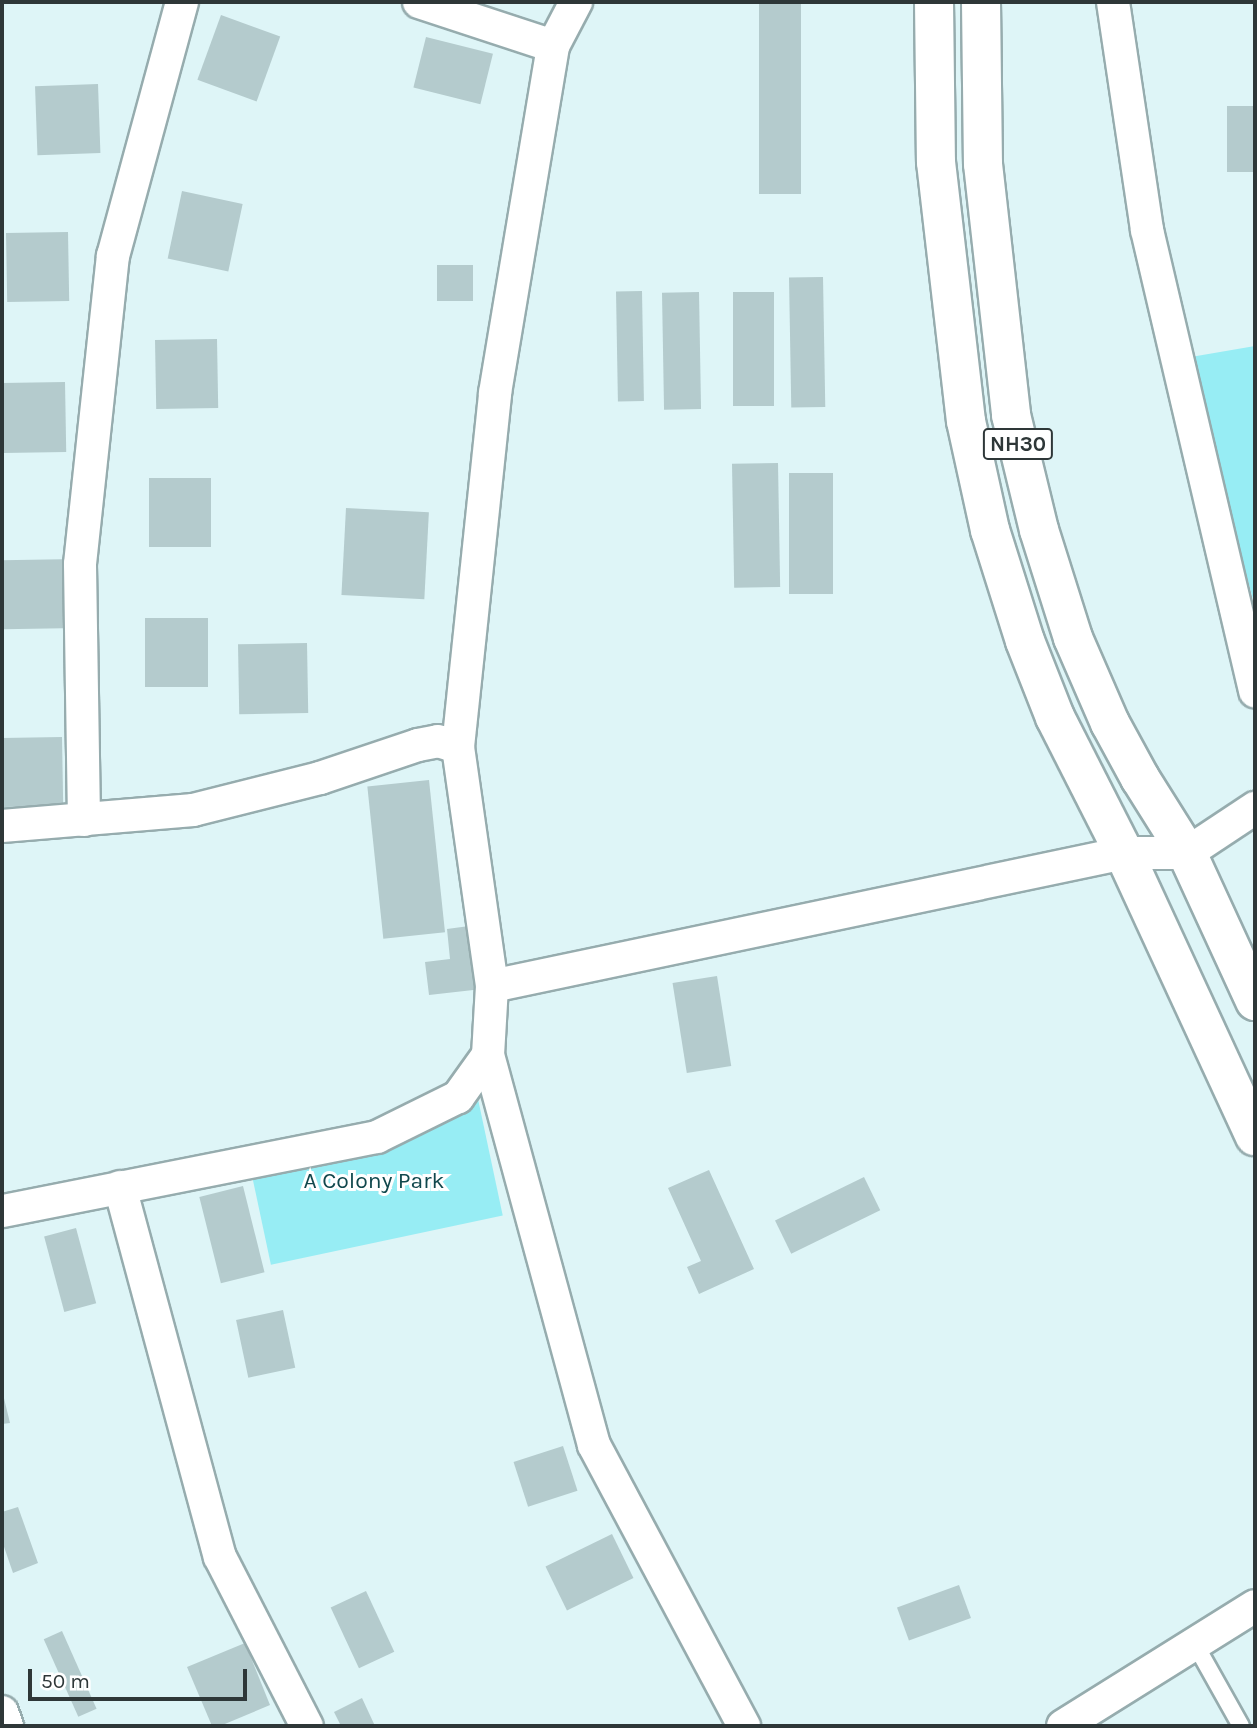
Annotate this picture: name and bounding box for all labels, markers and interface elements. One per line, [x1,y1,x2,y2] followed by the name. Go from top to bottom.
[981,426,1055,462] road number: NH30
[303,1167,445,1195] park label: A Colony Park
[32,1654,250,1698] scale bar
[41,1669,90,1693] text: 50 m

